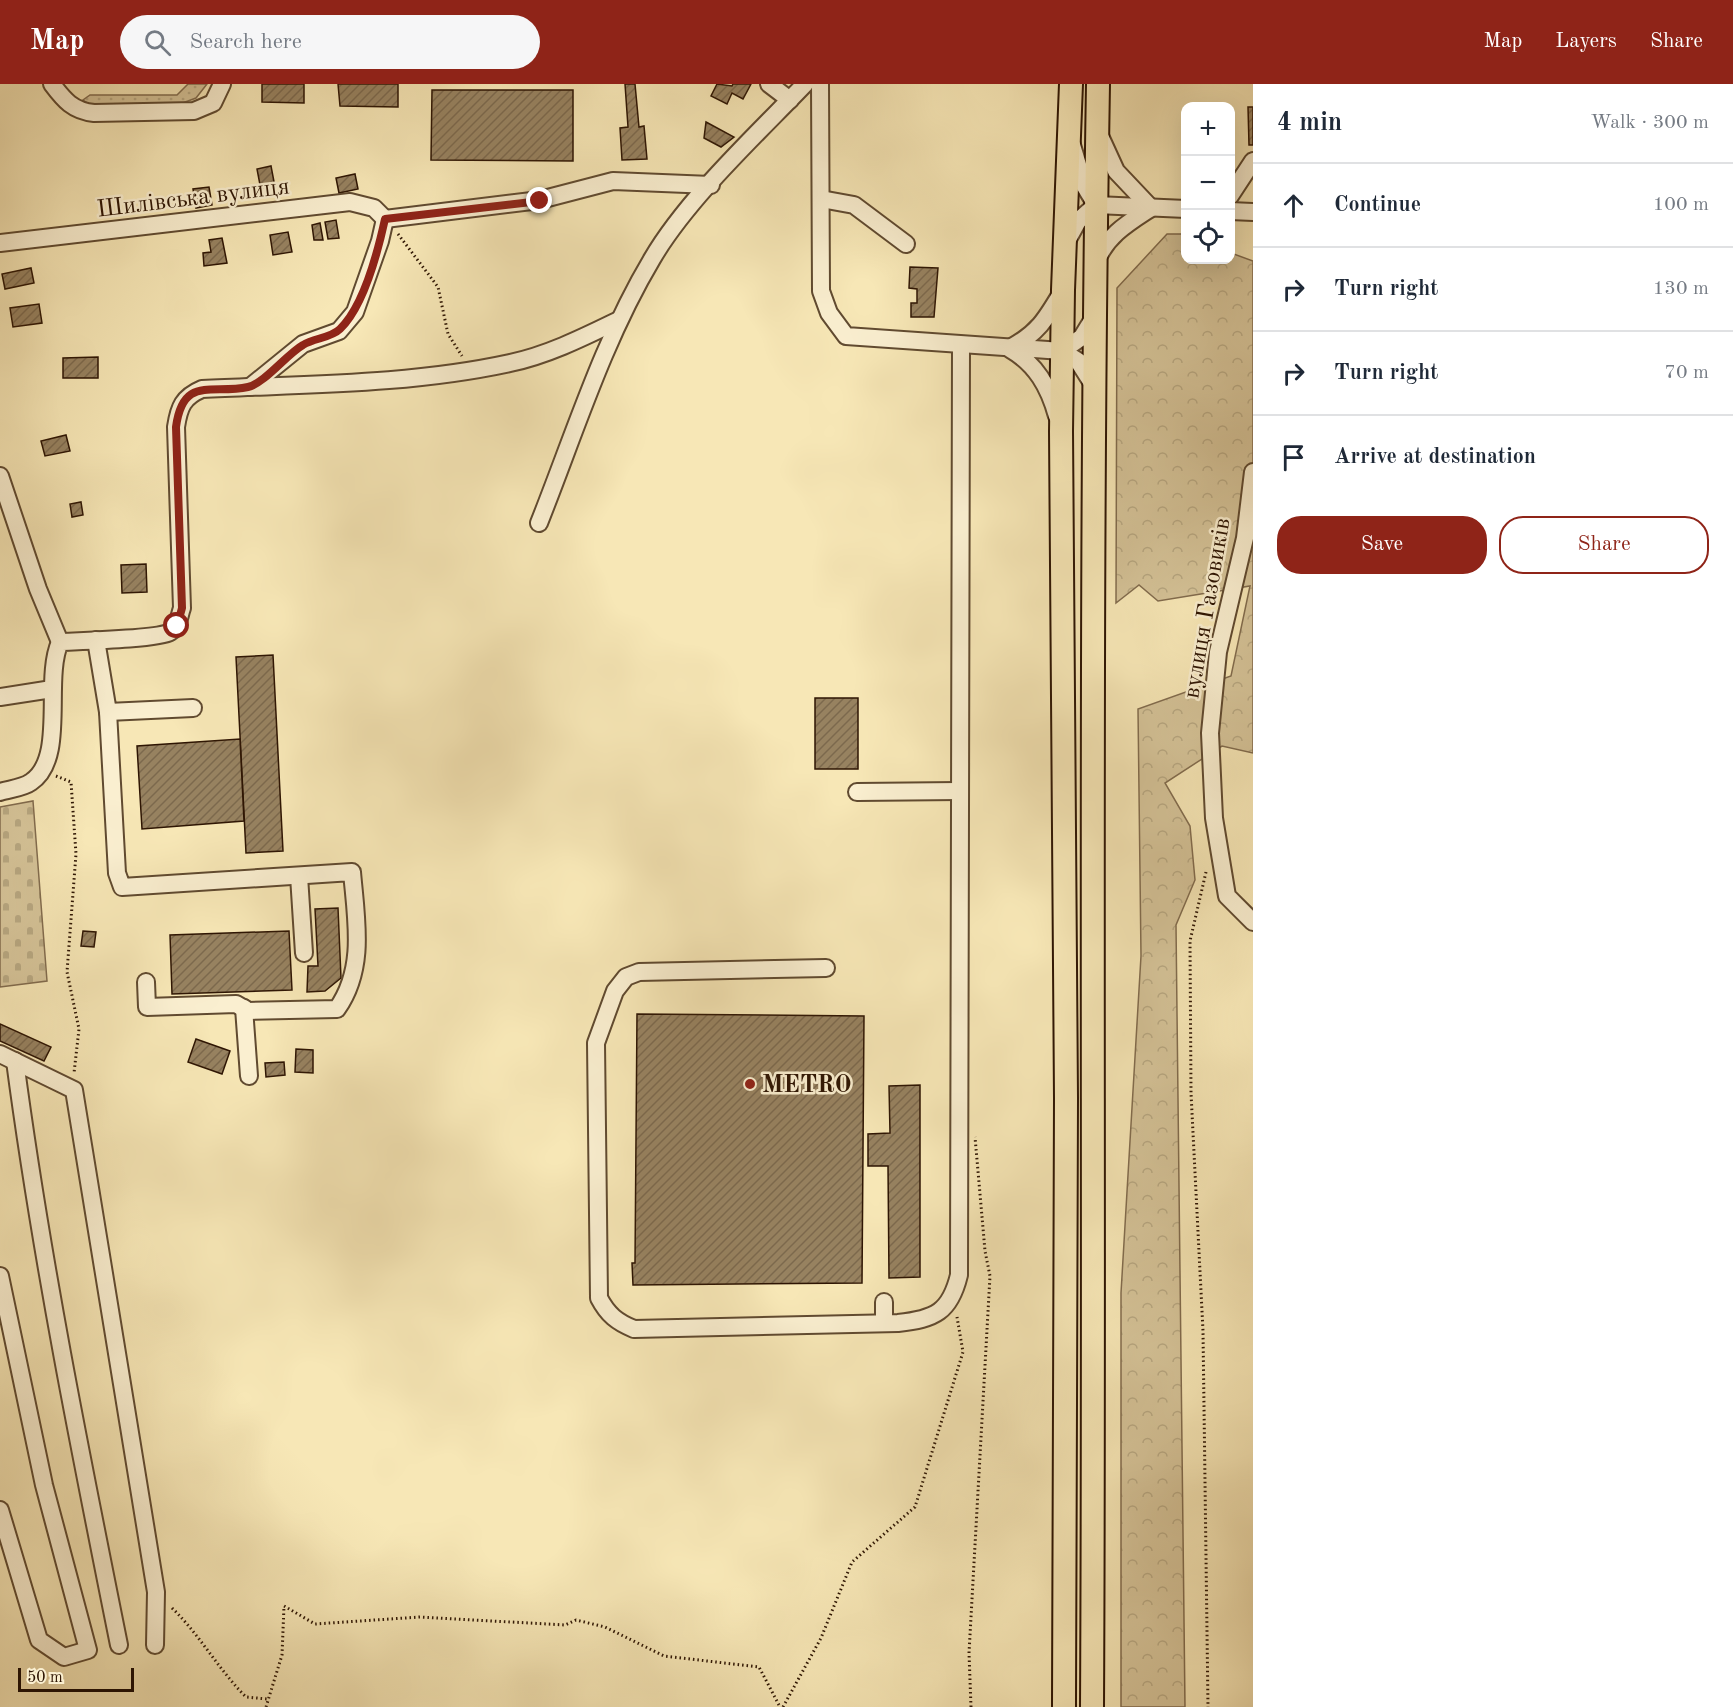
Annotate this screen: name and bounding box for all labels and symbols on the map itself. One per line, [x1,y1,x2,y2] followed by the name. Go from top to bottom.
[95,175,291,223] street label: Шилівська вулиця
[526,187,552,213] route end
[1180,516,1236,701] street label: вулиця Газовиків
[163,612,189,638] route start
[762,1074,852,1098] place label: METRO
[743,1077,757,1091] marker: METRO
[18,1665,134,1692] scale bar

